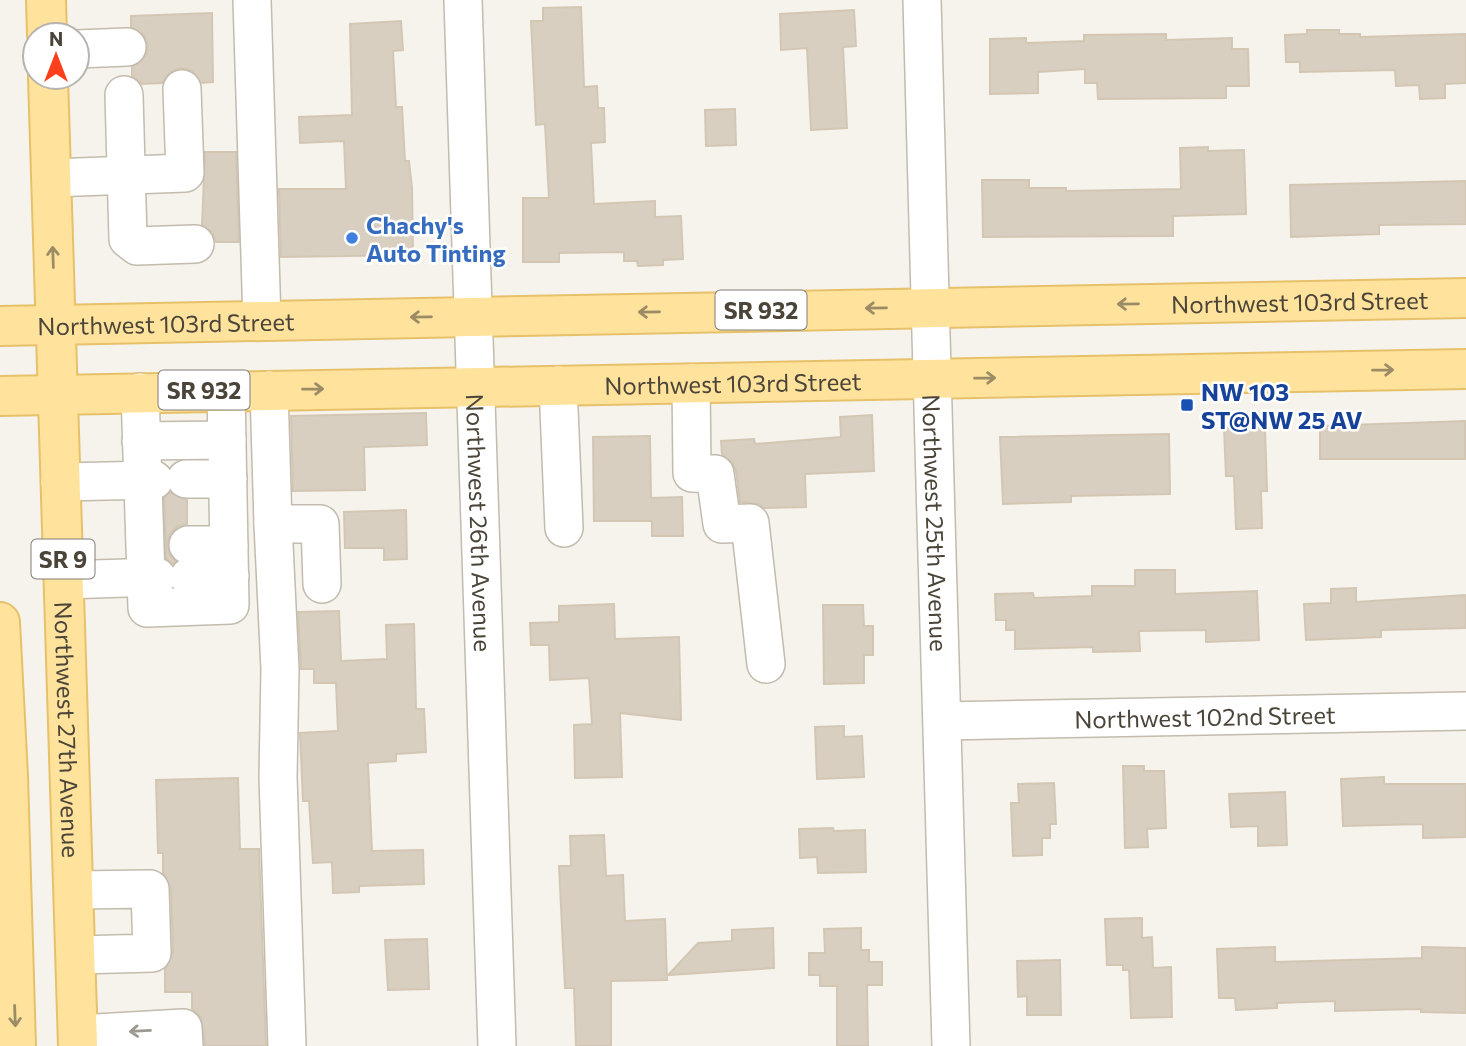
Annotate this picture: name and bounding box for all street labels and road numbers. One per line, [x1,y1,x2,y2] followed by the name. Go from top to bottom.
[1171,284,1429,318] street label: Northwest 103rd Street
[716,290,806,330] road number: SR 932
[37,306,295,340] street label: Northwest 103rd Street
[604,366,862,399] street label: Northwest 103rd Street
[158,370,249,410] road number: SR 932
[461,393,499,652] street label: Northwest 26th Avenue
[918,394,955,652] street label: Northwest 25th Avenue
[32,540,94,579] road number: SR 9
[50,601,87,858] street label: Northwest 27th Avenue
[1074,699,1336,733] street label: Northwest 102nd Street

